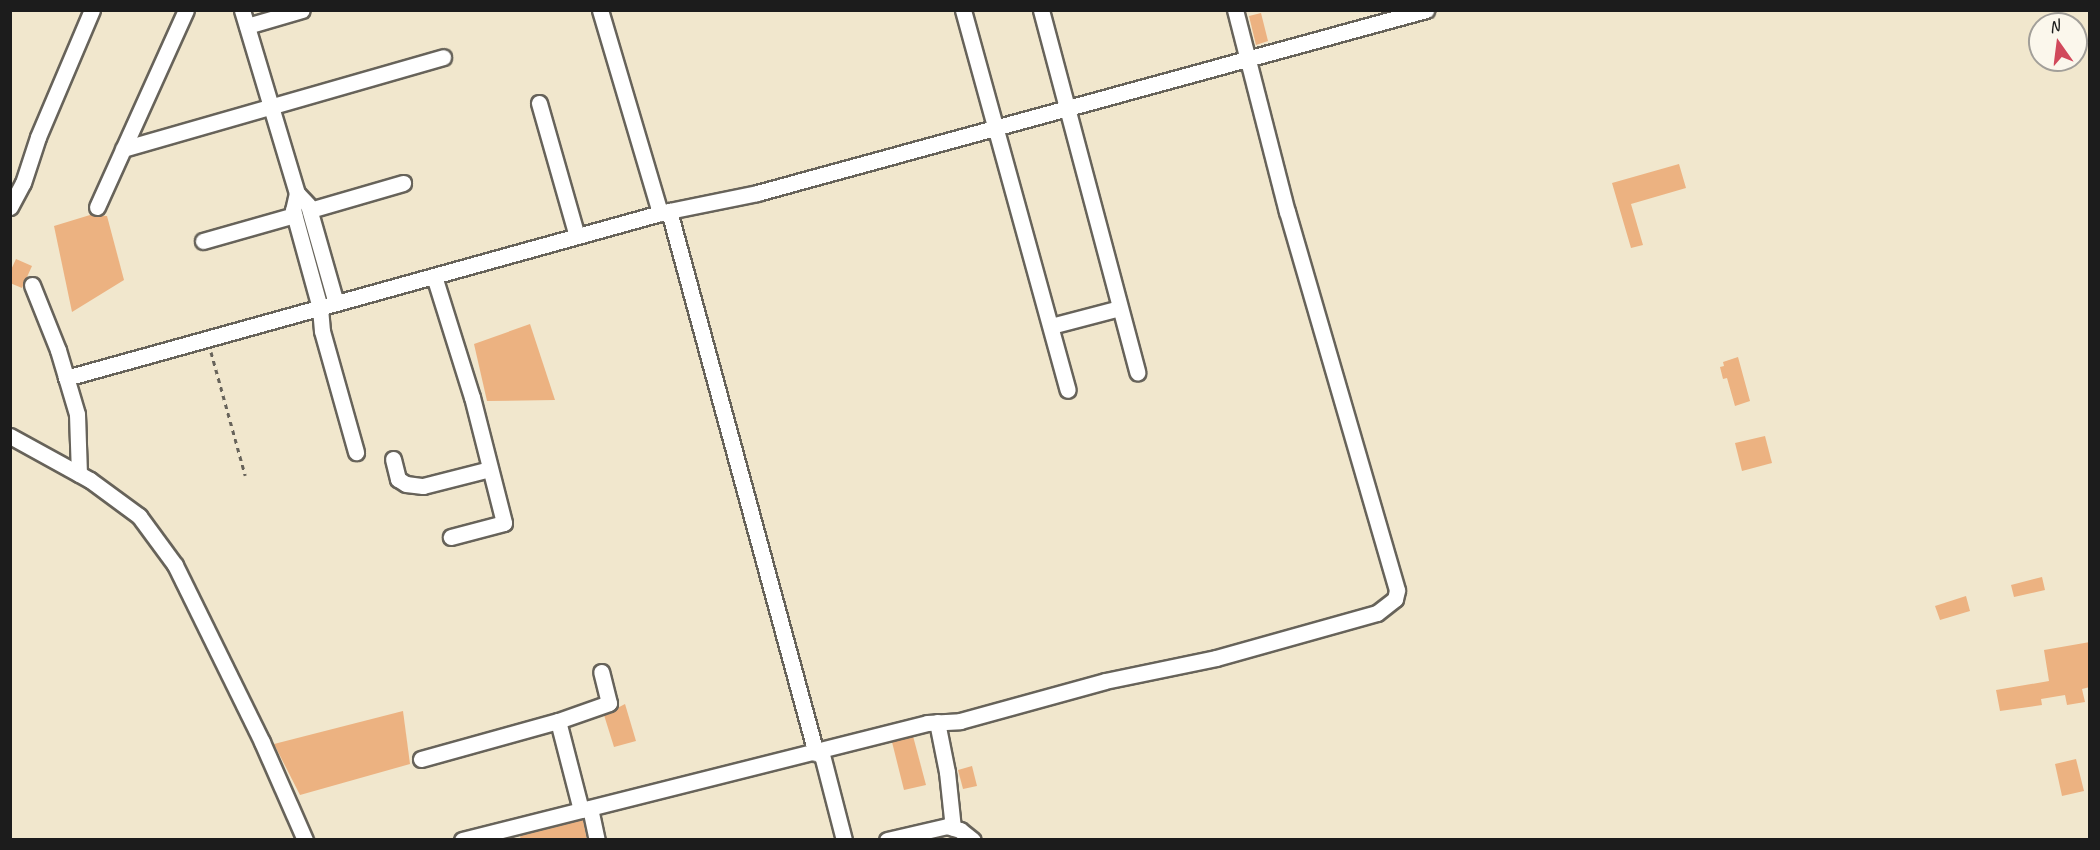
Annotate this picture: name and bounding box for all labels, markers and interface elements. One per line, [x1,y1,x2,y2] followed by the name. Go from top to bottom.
[2028,12,2088,72] north arrow
[2047,16,2061,37] text: N

